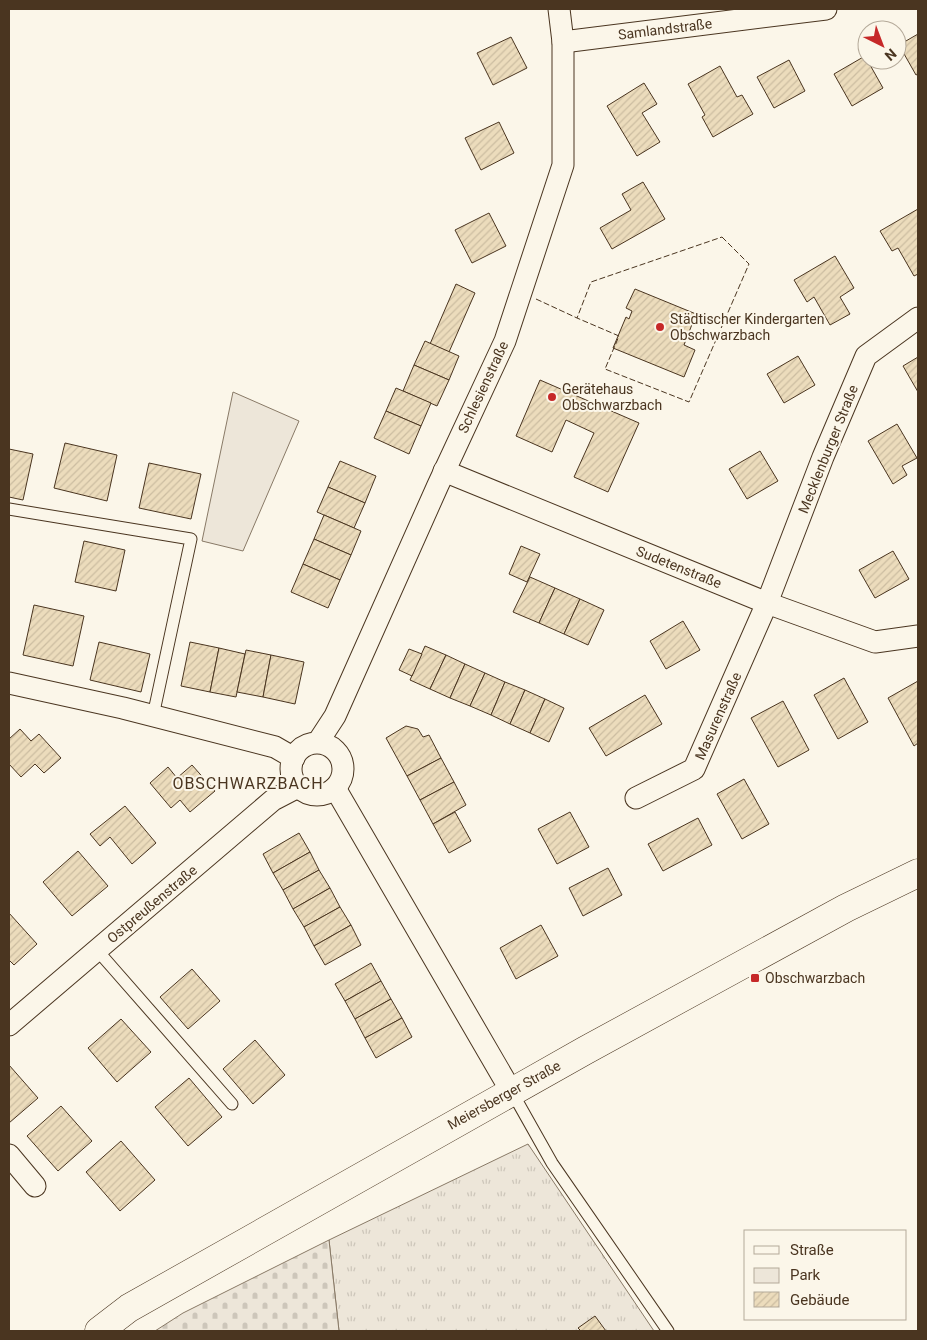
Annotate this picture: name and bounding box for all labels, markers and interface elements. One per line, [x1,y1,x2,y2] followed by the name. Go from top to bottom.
[617,15,713,43] street label: Samlandstraße
[857,20,907,70] north arrow
[882,45,900,64] text: N
[670,311,824,343] place label: Städtischer Kindergarten Obschwarzbach
[654,321,666,333] marker: Städtischer Kindergarten Obschwarzbach
[455,338,511,436] street label: Schlesienstraße
[562,381,662,413] place label: Gerätehaus Obschwarzbach
[795,382,861,516] street label: Mecklenburger Straße
[546,391,558,403] marker: Gerätehaus Obschwarzbach
[634,543,724,591] street label: Sudetenstraße
[692,670,744,762] street label: Masurenstraße
[172,774,324,793] district label: OBSCHWARZBACH
[104,862,200,946] street label: Ostpreußenstraße
[765,970,865,986] place label: Obschwarzbach
[749,972,761,984] marker: Obschwarzbach
[445,1057,563,1133] street label: Meiersberger Straße
[744,1230,907,1320] legend
[790,1241,834,1259] text: Straße
[790,1266,821,1284] text: Park
[790,1291,849,1309] text: Gebäude

